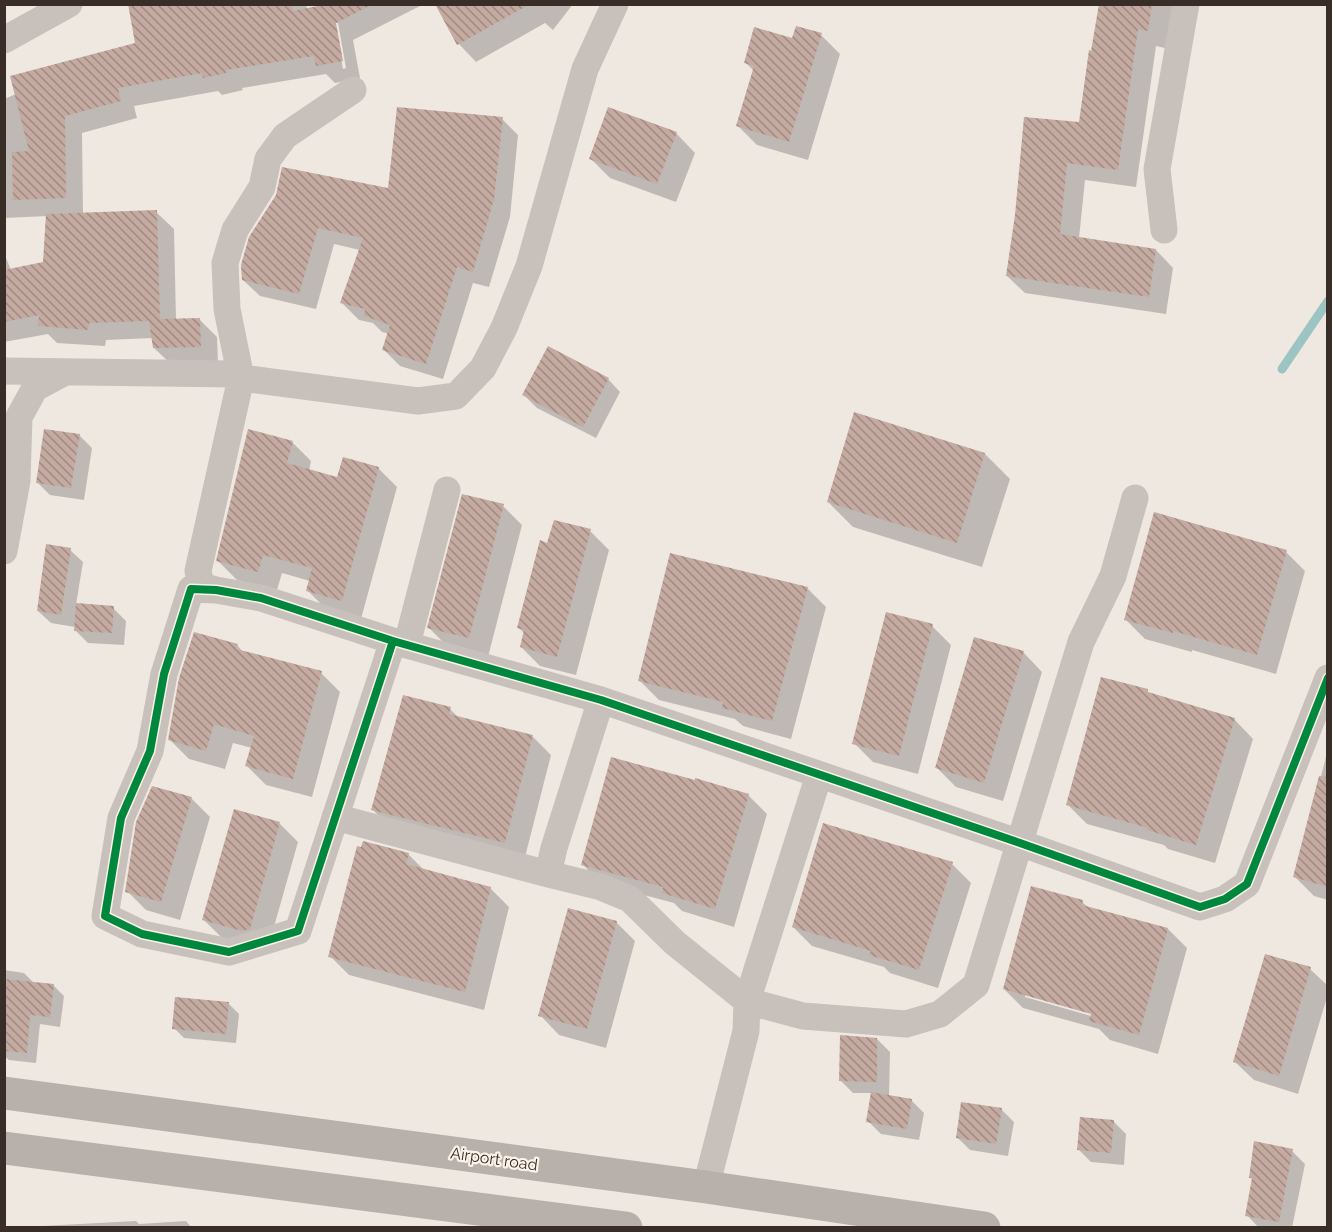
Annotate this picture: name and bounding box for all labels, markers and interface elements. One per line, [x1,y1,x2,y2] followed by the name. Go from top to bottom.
[449,1143,539,1175] street label: Airport road

